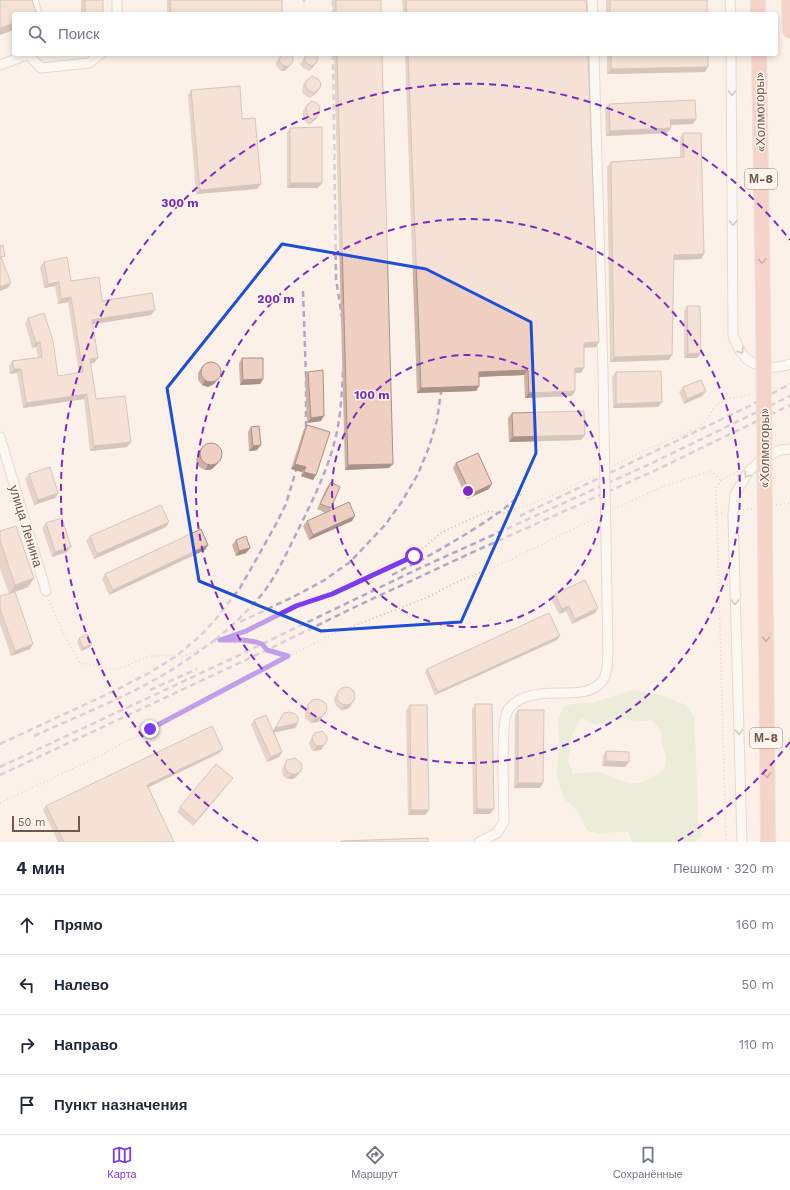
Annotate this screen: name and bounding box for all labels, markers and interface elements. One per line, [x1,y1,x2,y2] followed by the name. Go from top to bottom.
[12,12,778,56] search box
[26,23,48,45] icon: search
[58,25,100,43] text: Поиск
[752,72,768,152] street label: «Холмогоры»
[728,90,736,96] one-way arrow
[745,169,777,189] road number: М-8
[161,196,199,210] text: 300 m
[729,220,737,226] one-way arrow
[758,258,766,264] one-way arrow
[257,292,295,306] text: 200 m
[736,347,744,354] one-way arrow
[354,388,390,402] text: 100 m
[757,408,772,488] street label: «Холмогоры»
[744,471,751,478] one-way arrow
[6,483,46,569] street label: улица Ленина
[461,484,475,498] centre of rings
[405,547,423,565] route start
[731,599,740,605] one-way arrow
[762,636,770,642] one-way arrow
[141,720,159,738] route end
[750,728,782,748] road number: М-8
[734,729,743,735] one-way arrow
[763,772,771,778] one-way arrow
[12,814,80,833] scale bar
[18,816,45,829] text: 50 m
[16,858,65,878] text: 4 мин
[673,861,774,876] text: Пешком · 320 m
[16,914,38,936] icon: ahead
[54,916,103,934] text: Прямо
[736,917,774,932] text: 160 m
[16,974,38,996] icon: left
[54,976,109,994] text: Налево
[742,977,774,992] text: 50 m
[16,1034,38,1056] icon: right
[54,1036,118,1054] text: Направо
[739,1037,774,1052] text: 110 m
[16,1094,38,1116] icon: arrive
[54,1096,187,1114] text: Пункт назначения
[107,1144,137,1181] tab: Карта
[351,1144,398,1181] tab: Маршрут
[613,1144,683,1181] tab: Сохранённые

